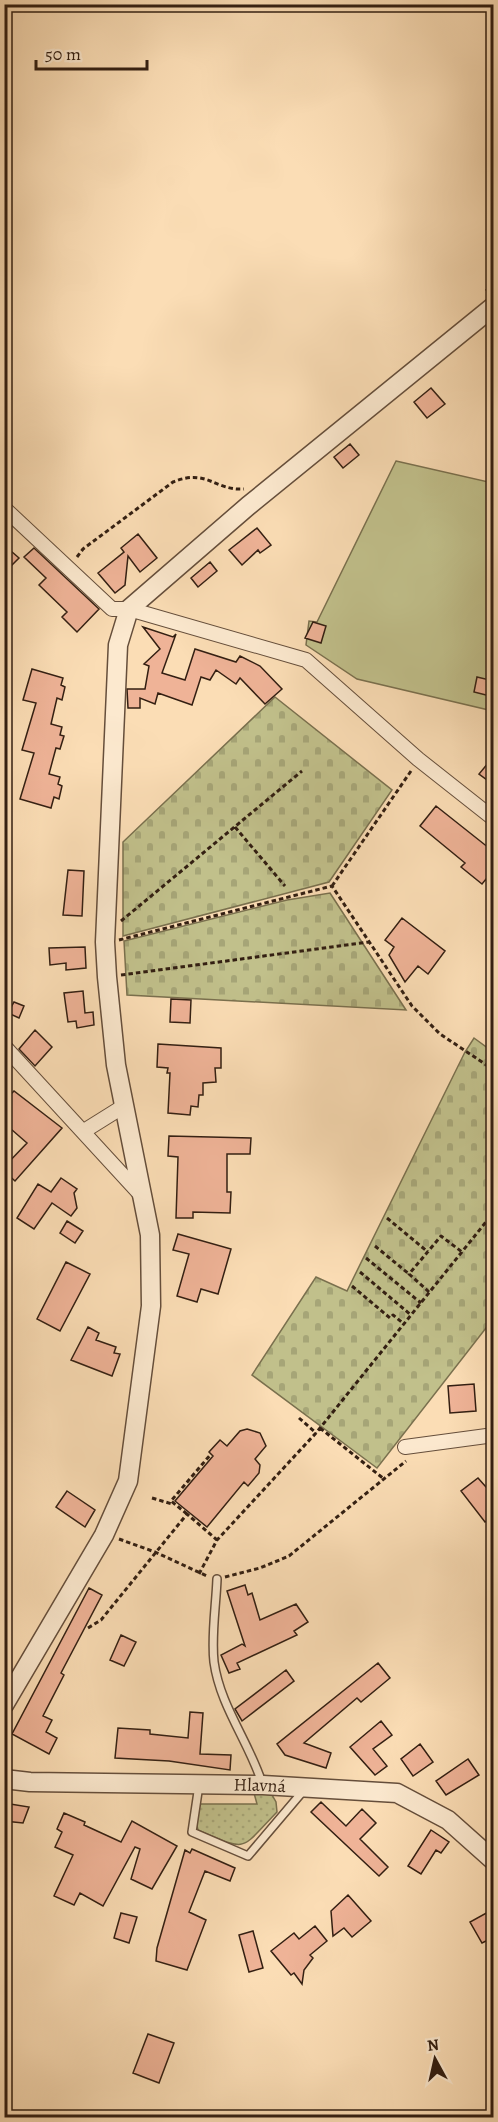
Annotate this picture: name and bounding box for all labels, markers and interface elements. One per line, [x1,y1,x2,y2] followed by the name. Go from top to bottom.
[36,33,147,71] scale bar
[45,42,81,66] text: 50 m
[233,1773,287,1798] street label: Hlavná
[405,2029,465,2089] north arrow
[426,2033,441,2057] text: N

